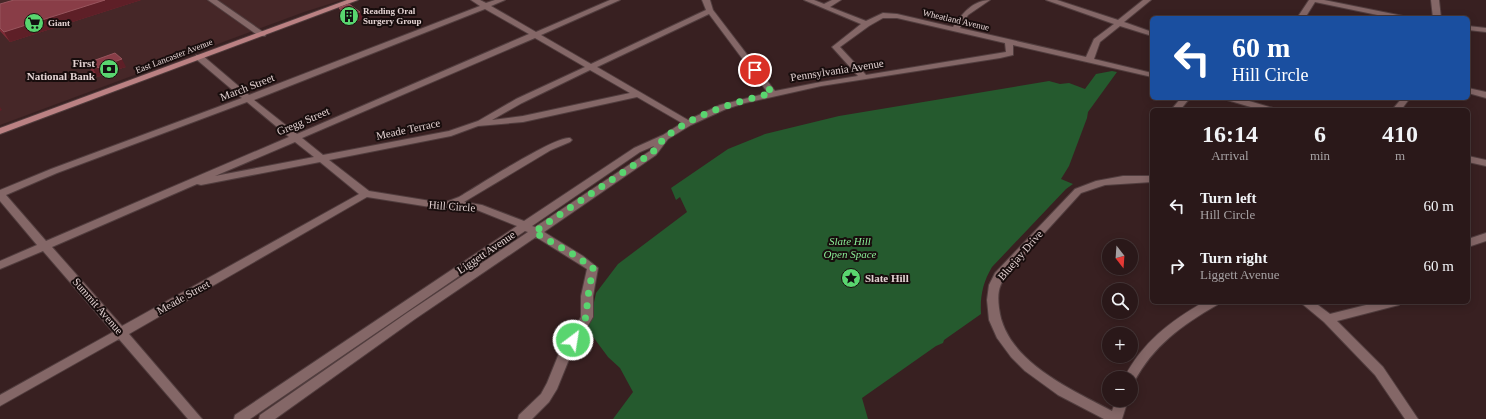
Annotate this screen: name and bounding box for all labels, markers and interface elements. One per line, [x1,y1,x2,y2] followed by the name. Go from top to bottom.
[338,5,360,27] building icon: Reading Oral Surgery Group
[363,6,422,26] place label: Reading Oral Surgery Group
[922,7,990,33] street label: Wheatland Avenue
[23,12,45,34] supermarket icon: Giant
[48,18,70,28] place label: Giant
[1166,32,1218,84] icon: left
[1232,32,1290,63] text: 60 m
[134,37,214,75] street label: East Lancaster Avenue
[738,53,772,87] pin
[27,57,96,82] place label: First National Bank
[790,57,885,83] street label: Pennsylvania Avenue
[98,58,120,80] bank icon: First National Bank
[744,59,766,81] icon: arrive
[1232,65,1308,85] text: Hill Circle
[218,71,276,103] street label: March Street
[275,105,331,137] street label: Gregg Street
[375,116,441,142] street label: Meade Terrace
[1202,121,1258,147] text: 16:14
[1314,121,1326,147] text: 6
[1382,121,1418,147] text: 410
[1211,148,1249,163] text: Arrival
[1310,148,1330,163] text: min
[1395,148,1405,163] text: m
[1200,190,1257,206] text: Turn left
[1166,195,1188,217] icon: left
[428,198,476,214] street label: Hill Circle
[1424,198,1454,214] text: 60 m
[1200,207,1255,222] text: Hill Circle
[455,228,517,276] street label: Liggett Avenue
[995,228,1045,282] street label: Bluejay Drive
[824,235,877,260] park label: Slate Hill Open Space
[1102,239,1138,275] north arrow
[1102,239,1138,407] map controls
[1200,250,1267,266] text: Turn right
[1166,255,1188,277] icon: right
[1424,258,1454,274] text: 60 m
[840,267,862,289] place icon: Slate Hill
[1200,267,1280,282] text: Liggett Avenue
[865,272,909,284] place label: Slate Hill
[70,276,126,337] street label: Summit Avenue
[155,278,211,316] street label: Meade Street
[1102,283,1138,319] button: search
[552,319,594,361] position arrow
[1102,327,1138,363] button: +
[1102,371,1138,407] button: −

